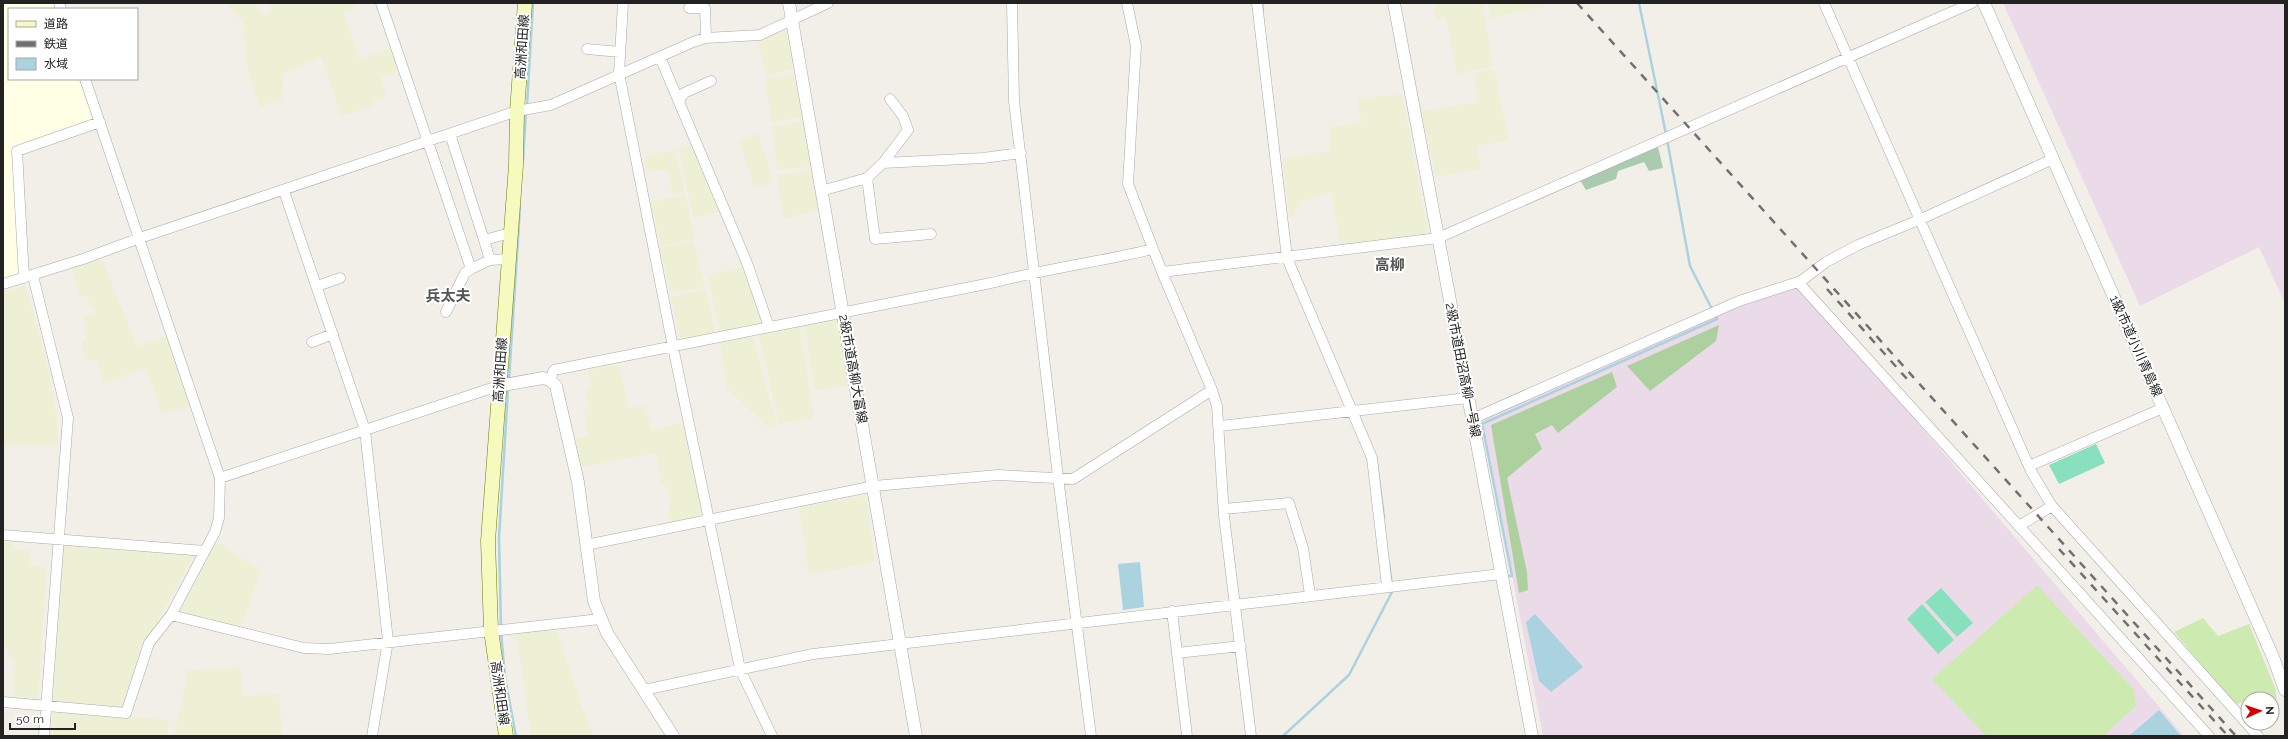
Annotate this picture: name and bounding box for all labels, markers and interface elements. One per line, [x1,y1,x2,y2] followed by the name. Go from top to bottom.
[8,8,138,80] legend
[512,14,532,80] street label: 高洲和田線
[44,17,68,31] text: 道路
[44,37,68,51] text: 鉄道
[44,57,68,71] text: 水域
[1375,256,1405,274] district label: 高柳
[425,287,471,305] district label: 兵太夫
[2107,293,2165,399] street label: 1級市道小川青島線
[1443,301,1483,439] street label: 2級市道田沼高柳一号線
[836,313,870,425] street label: 2級市道高柳大富線
[490,337,510,403] street label: 高洲和田線
[488,660,512,726] street label: 高洲和田線
[2240,691,2280,731] north arrow
[10,705,75,731] scale bar
[2263,706,2276,715] text: N
[16,712,44,726] text: 50 m

